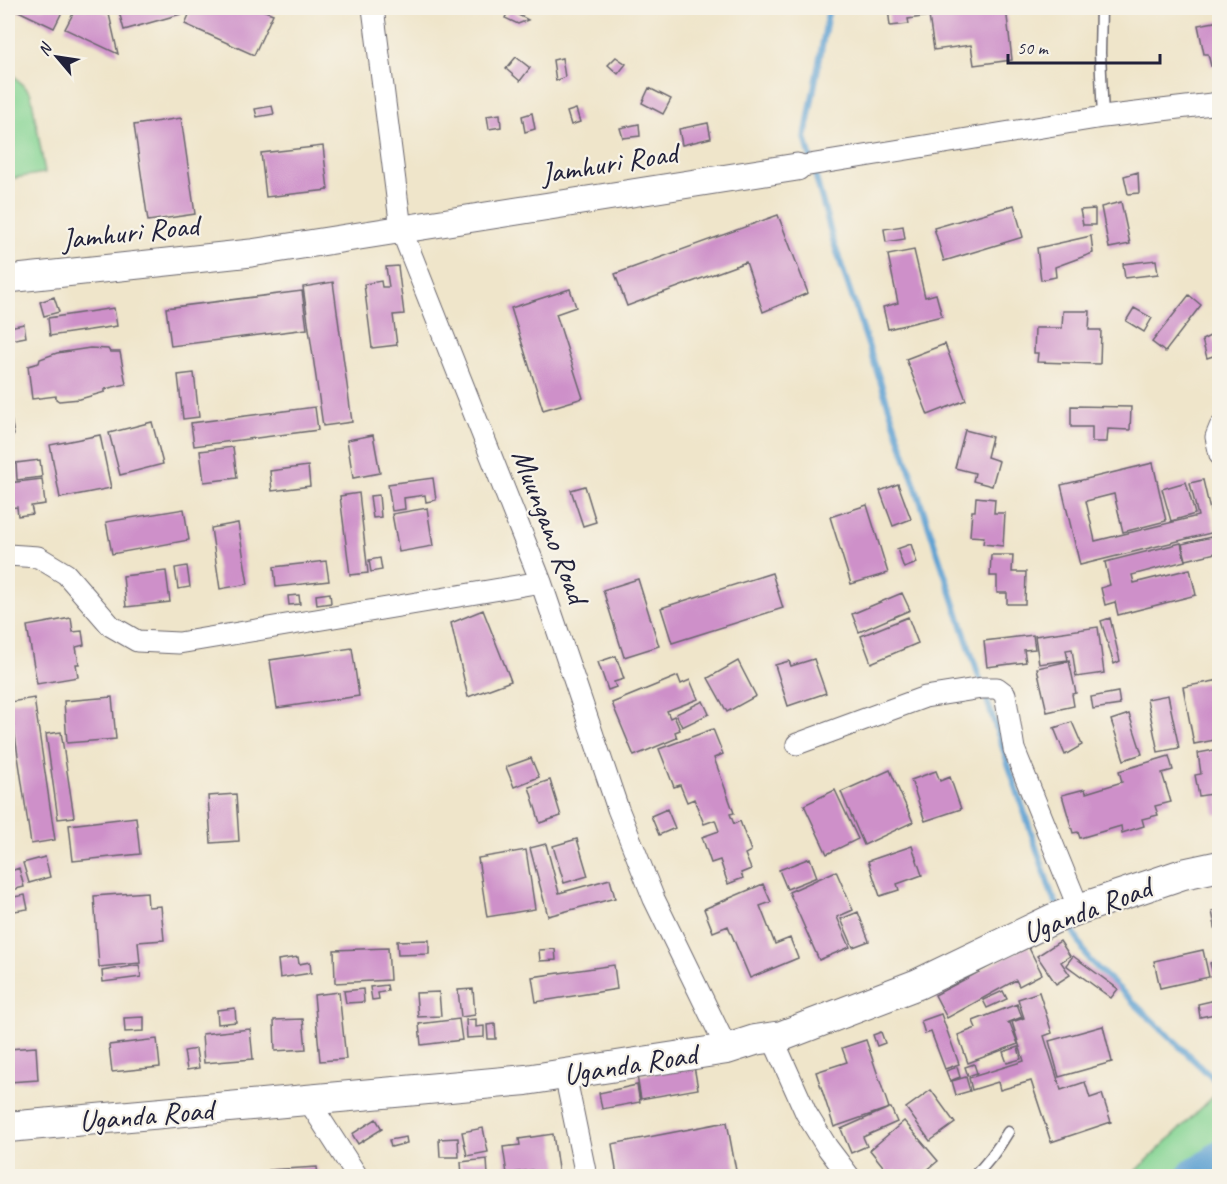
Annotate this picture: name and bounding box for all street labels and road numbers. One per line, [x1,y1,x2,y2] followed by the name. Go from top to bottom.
[536,133,684,193] street label: Jamhuri Road
[58,205,204,258] street label: Jamhuri Road
[503,444,598,612] street label: Muungano Road
[1017,867,1160,952] street label: Uganda Road
[561,1034,703,1093] street label: Uganda Road
[77,1090,219,1140] street label: Uganda Road

